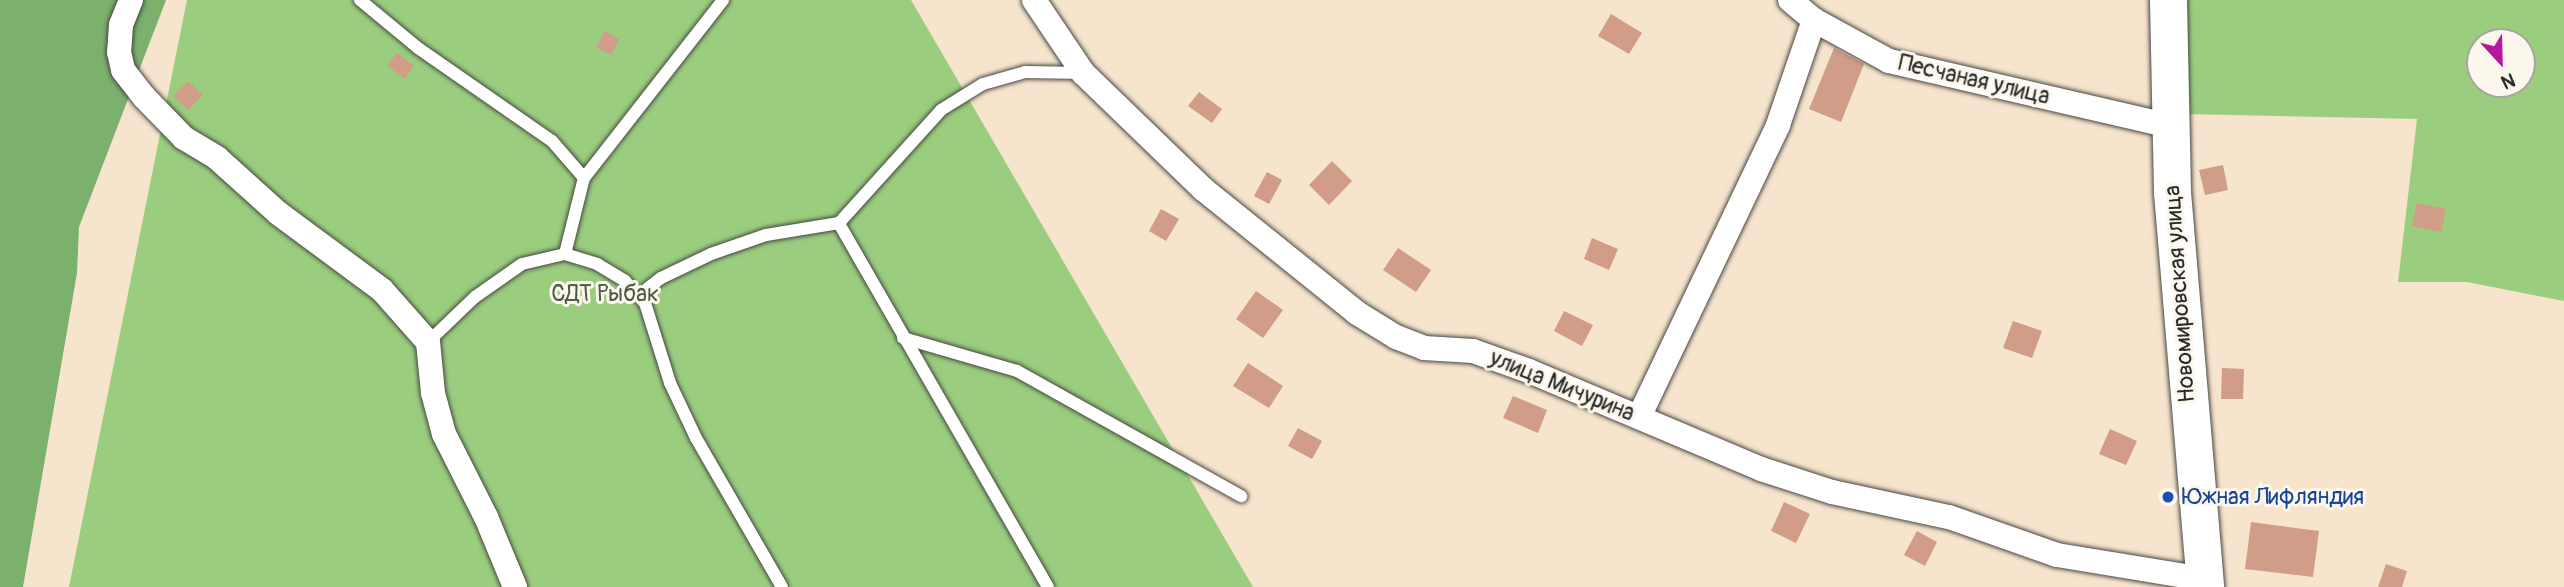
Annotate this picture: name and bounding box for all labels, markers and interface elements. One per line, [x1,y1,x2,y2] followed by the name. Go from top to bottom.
[2466,28,2536,98] north arrow
[1896,49,2052,111] street label: Песчаная улица
[2498,67,2519,94] text: N
[2159,184,2201,404] street label: Новомировская улица
[551,280,659,308] park label: СДТ Рыбак
[1486,344,1638,428] street label: улица Мичурина
[2182,483,2364,511] place label: Южная Лифляндия
[2160,489,2176,505] marker: Южная Лифляндия

